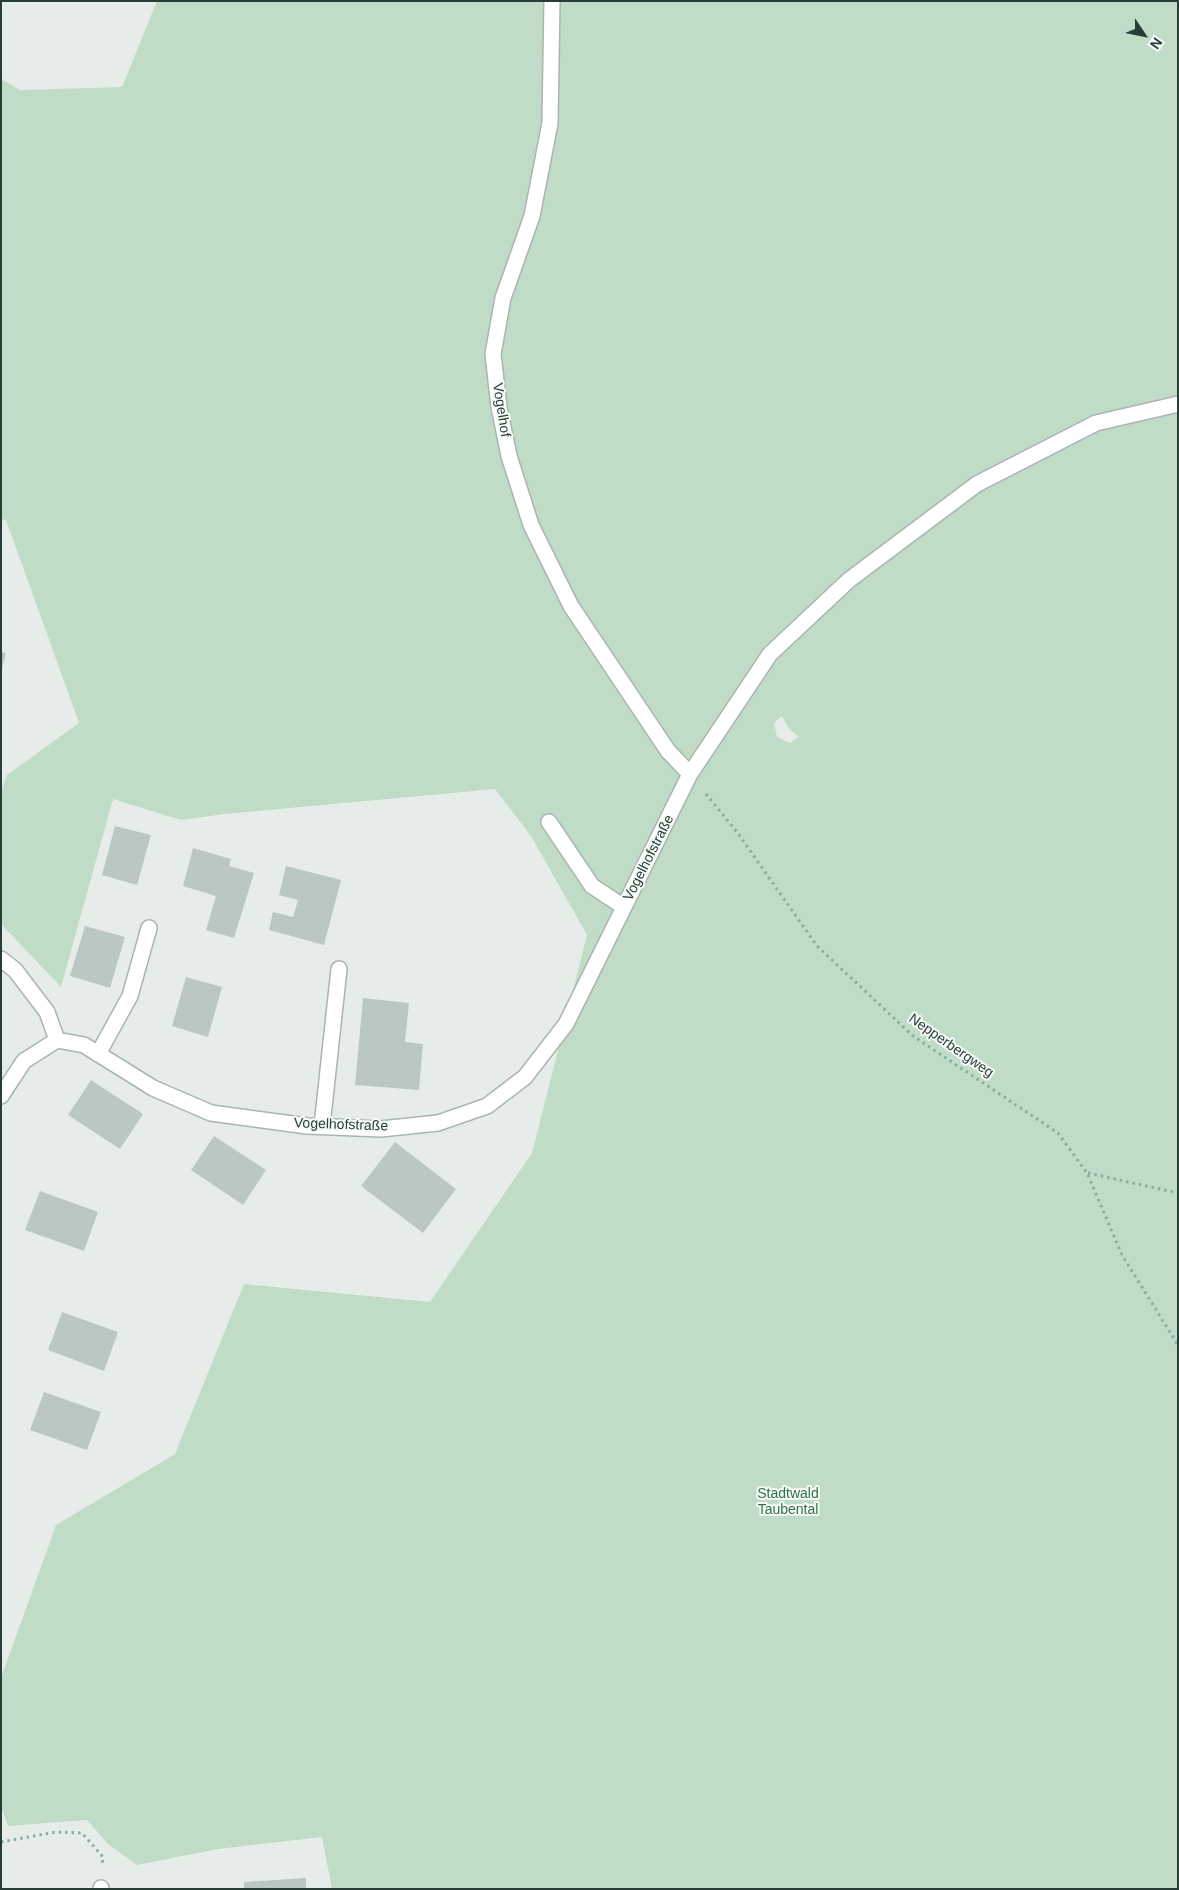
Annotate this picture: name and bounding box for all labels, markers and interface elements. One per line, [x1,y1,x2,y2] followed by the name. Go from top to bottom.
[1119,10,1169,60] north arrow
[1147,35,1166,52] text: N
[488,382,514,438] street label: Vogelhof
[620,812,678,904] street label: Vogelhofstraße
[905,1011,997,1081] street label: Nepperbergweg
[294,1115,388,1135] street label: Vogelhofstraße
[757,1486,819,1518] park label: Stadtwald Taubental

